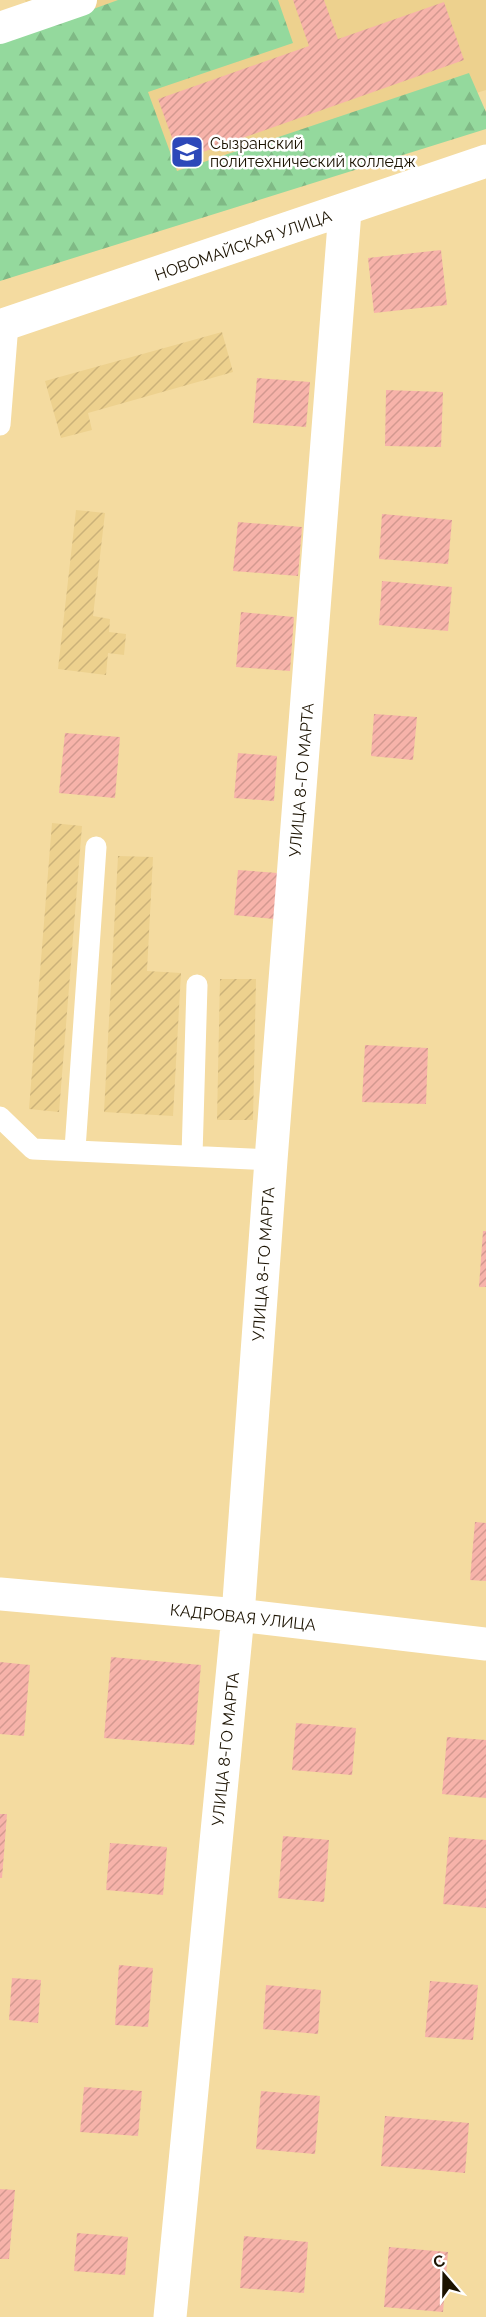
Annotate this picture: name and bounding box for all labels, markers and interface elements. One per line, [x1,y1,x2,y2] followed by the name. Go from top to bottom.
[169,134,205,170] school or university icon: Сызранский политехнический колледж
[210,134,416,171] place label: Сызранский политехнический колледж
[152,206,334,285] street label: НОВОМАЙСКАЯ УЛИЦА
[285,702,318,858] street label: УЛИЦА 8-ГО МАРТА
[249,1186,278,1342] street label: УЛИЦА 8-ГО МАРТА
[169,1600,317,1635] street label: КАДРОВАЯ УЛИЦА
[208,1671,243,1827] street label: УЛИЦА 8-ГО МАРТА
[414,2245,474,2305] north arrow
[431,2251,447,2272] text: С

